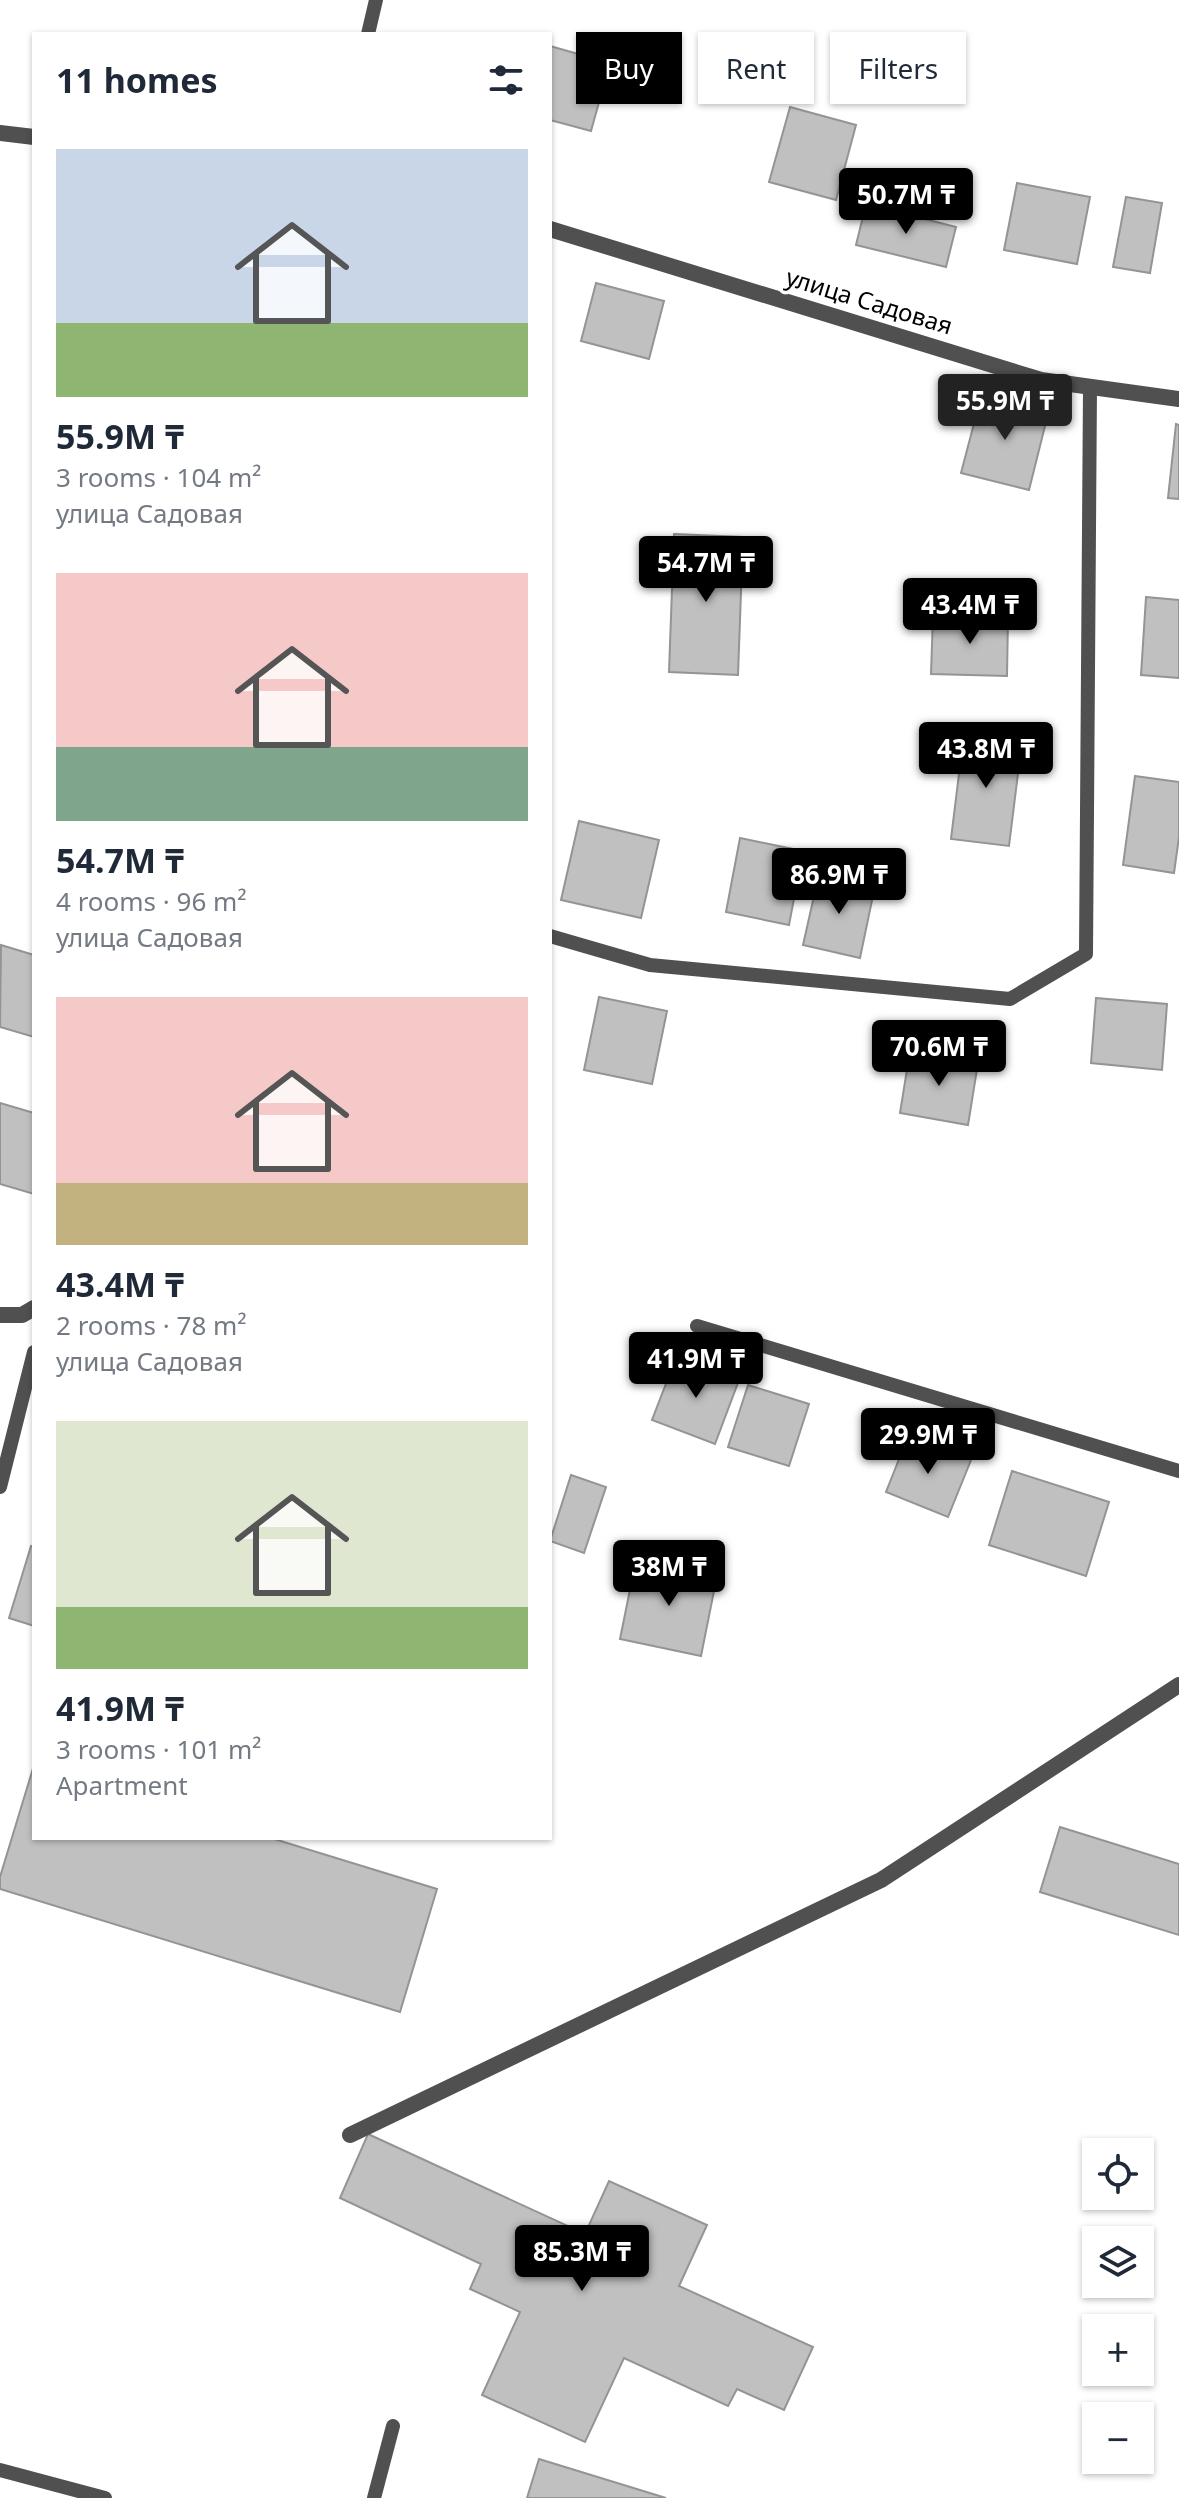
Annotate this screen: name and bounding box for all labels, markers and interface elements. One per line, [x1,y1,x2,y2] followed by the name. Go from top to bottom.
[576,32,682,104] chip: Buy
[698,32,814,104] chip: Rent
[830,32,966,104] chip: Filters
[56,57,218,103] text: 11 homes
[484,58,528,102] icon: filters
[832,168,980,236] pin: 50.7M ₸
[857,176,955,212] text: 50.7M ₸
[220,201,364,345] icon: home
[782,260,957,342] street label: улица Садовая
[931,374,1079,442] pin: 55.9M ₸
[956,382,1054,418] text: 55.9M ₸
[56,413,184,459] text: 55.9M ₸
[56,459,261,495] text: 3 rooms · 104 m²
[56,495,243,531] text: улица Садовая
[632,536,780,604] pin: 54.7M ₸
[657,544,755,580] text: 54.7M ₸
[896,578,1044,646] pin: 43.4M ₸
[921,586,1019,622] text: 43.4M ₸
[220,625,364,769] icon: home
[912,722,1060,790] pin: 43.8M ₸
[937,730,1035,766] text: 43.8M ₸
[56,837,184,883] text: 54.7M ₸
[765,848,913,916] pin: 86.9M ₸
[790,856,888,892] text: 86.9M ₸
[56,883,246,919] text: 4 rooms · 96 m²
[56,919,243,955] text: улица Садовая
[865,1020,1013,1088] pin: 70.6M ₸
[890,1028,988,1064] text: 70.6M ₸
[220,1049,364,1193] icon: home
[56,1261,184,1307] text: 43.4M ₸
[56,1307,246,1343] text: 2 rooms · 78 m²
[622,1332,770,1400] pin: 41.9M ₸
[647,1340,745,1376] text: 41.9M ₸
[56,1343,243,1379] text: улица Садовая
[854,1408,1002,1476] pin: 29.9M ₸
[879,1416,977,1452] text: 29.9M ₸
[220,1473,364,1617] icon: home
[613,1540,725,1608] pin: 38M ₸
[631,1548,707,1584] text: 38M ₸
[56,1685,184,1731] text: 41.9M ₸
[56,1731,261,1767] text: 3 rooms · 101 m²
[56,1767,188,1803] text: Apartment
[1082,2138,1154,2474] map controls
[1082,2138,1154,2210] button: locate
[508,2225,656,2293] pin: 85.3M ₸
[1082,2226,1154,2298] button: layers
[533,2233,631,2269] text: 85.3M ₸
[1082,2314,1154,2386] button: +
[1082,2402,1154,2474] button: −

